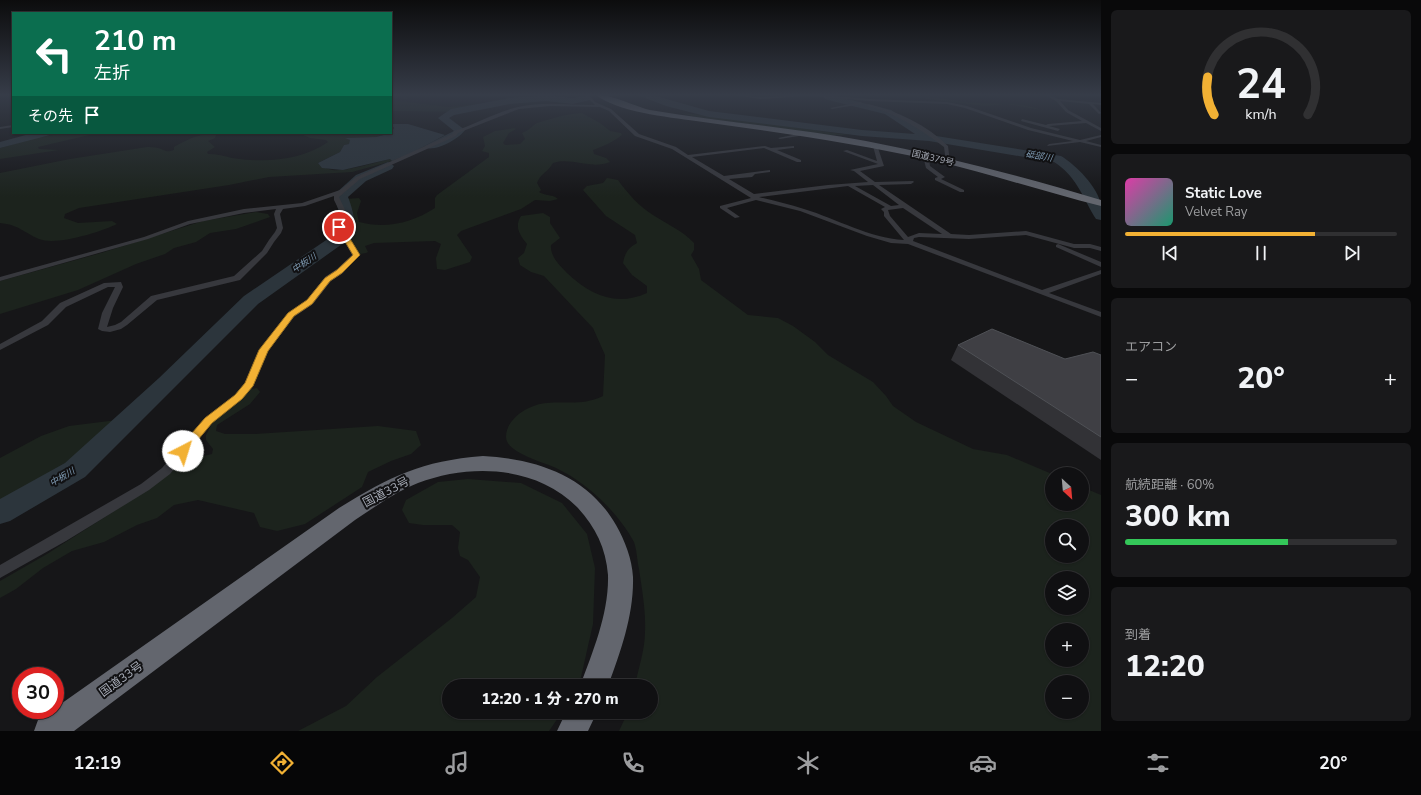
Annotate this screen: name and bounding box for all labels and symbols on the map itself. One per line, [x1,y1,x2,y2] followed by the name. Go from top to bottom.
[911,147,955,169] street label: 国道379号
[1025,148,1054,164] water label: 砥部川
[322,210,356,244] pin
[289,250,319,276] water label: 中板川
[162,430,204,472] position arrow
[47,464,78,489] water label: 中板川
[1045,467,1089,511] north arrow
[360,473,412,511] street label: 国道33号
[96,658,146,700] street label: 国道33号
[12,667,64,719] speed limit sign: 30

